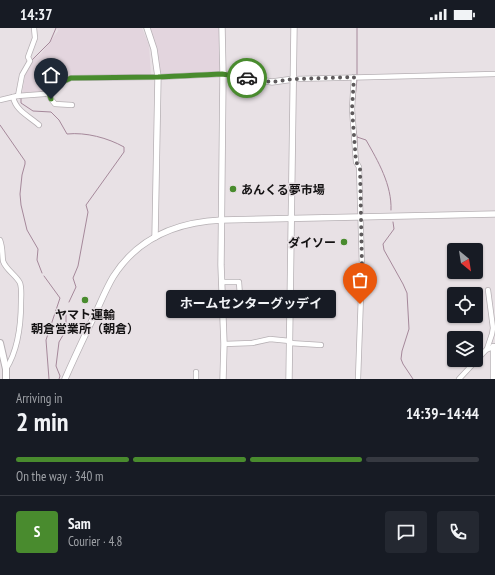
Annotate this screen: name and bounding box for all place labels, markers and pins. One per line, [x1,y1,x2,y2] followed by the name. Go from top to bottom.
[34,58,68,99] pin
[241,182,325,197] place label: あんくる夢市場
[228,184,238,194] marker: あんくる夢市場
[288,235,336,250] place label: ダイソー
[339,237,349,247] marker: ダイソー
[343,263,377,304] pin
[166,290,336,318] callout: ホームセンターグッデイ
[80,295,90,305] marker: ヤマト運輸 朝倉営業所（朝倉）
[31,307,139,336] place label: ヤマト運輸 朝倉営業所（朝倉）

